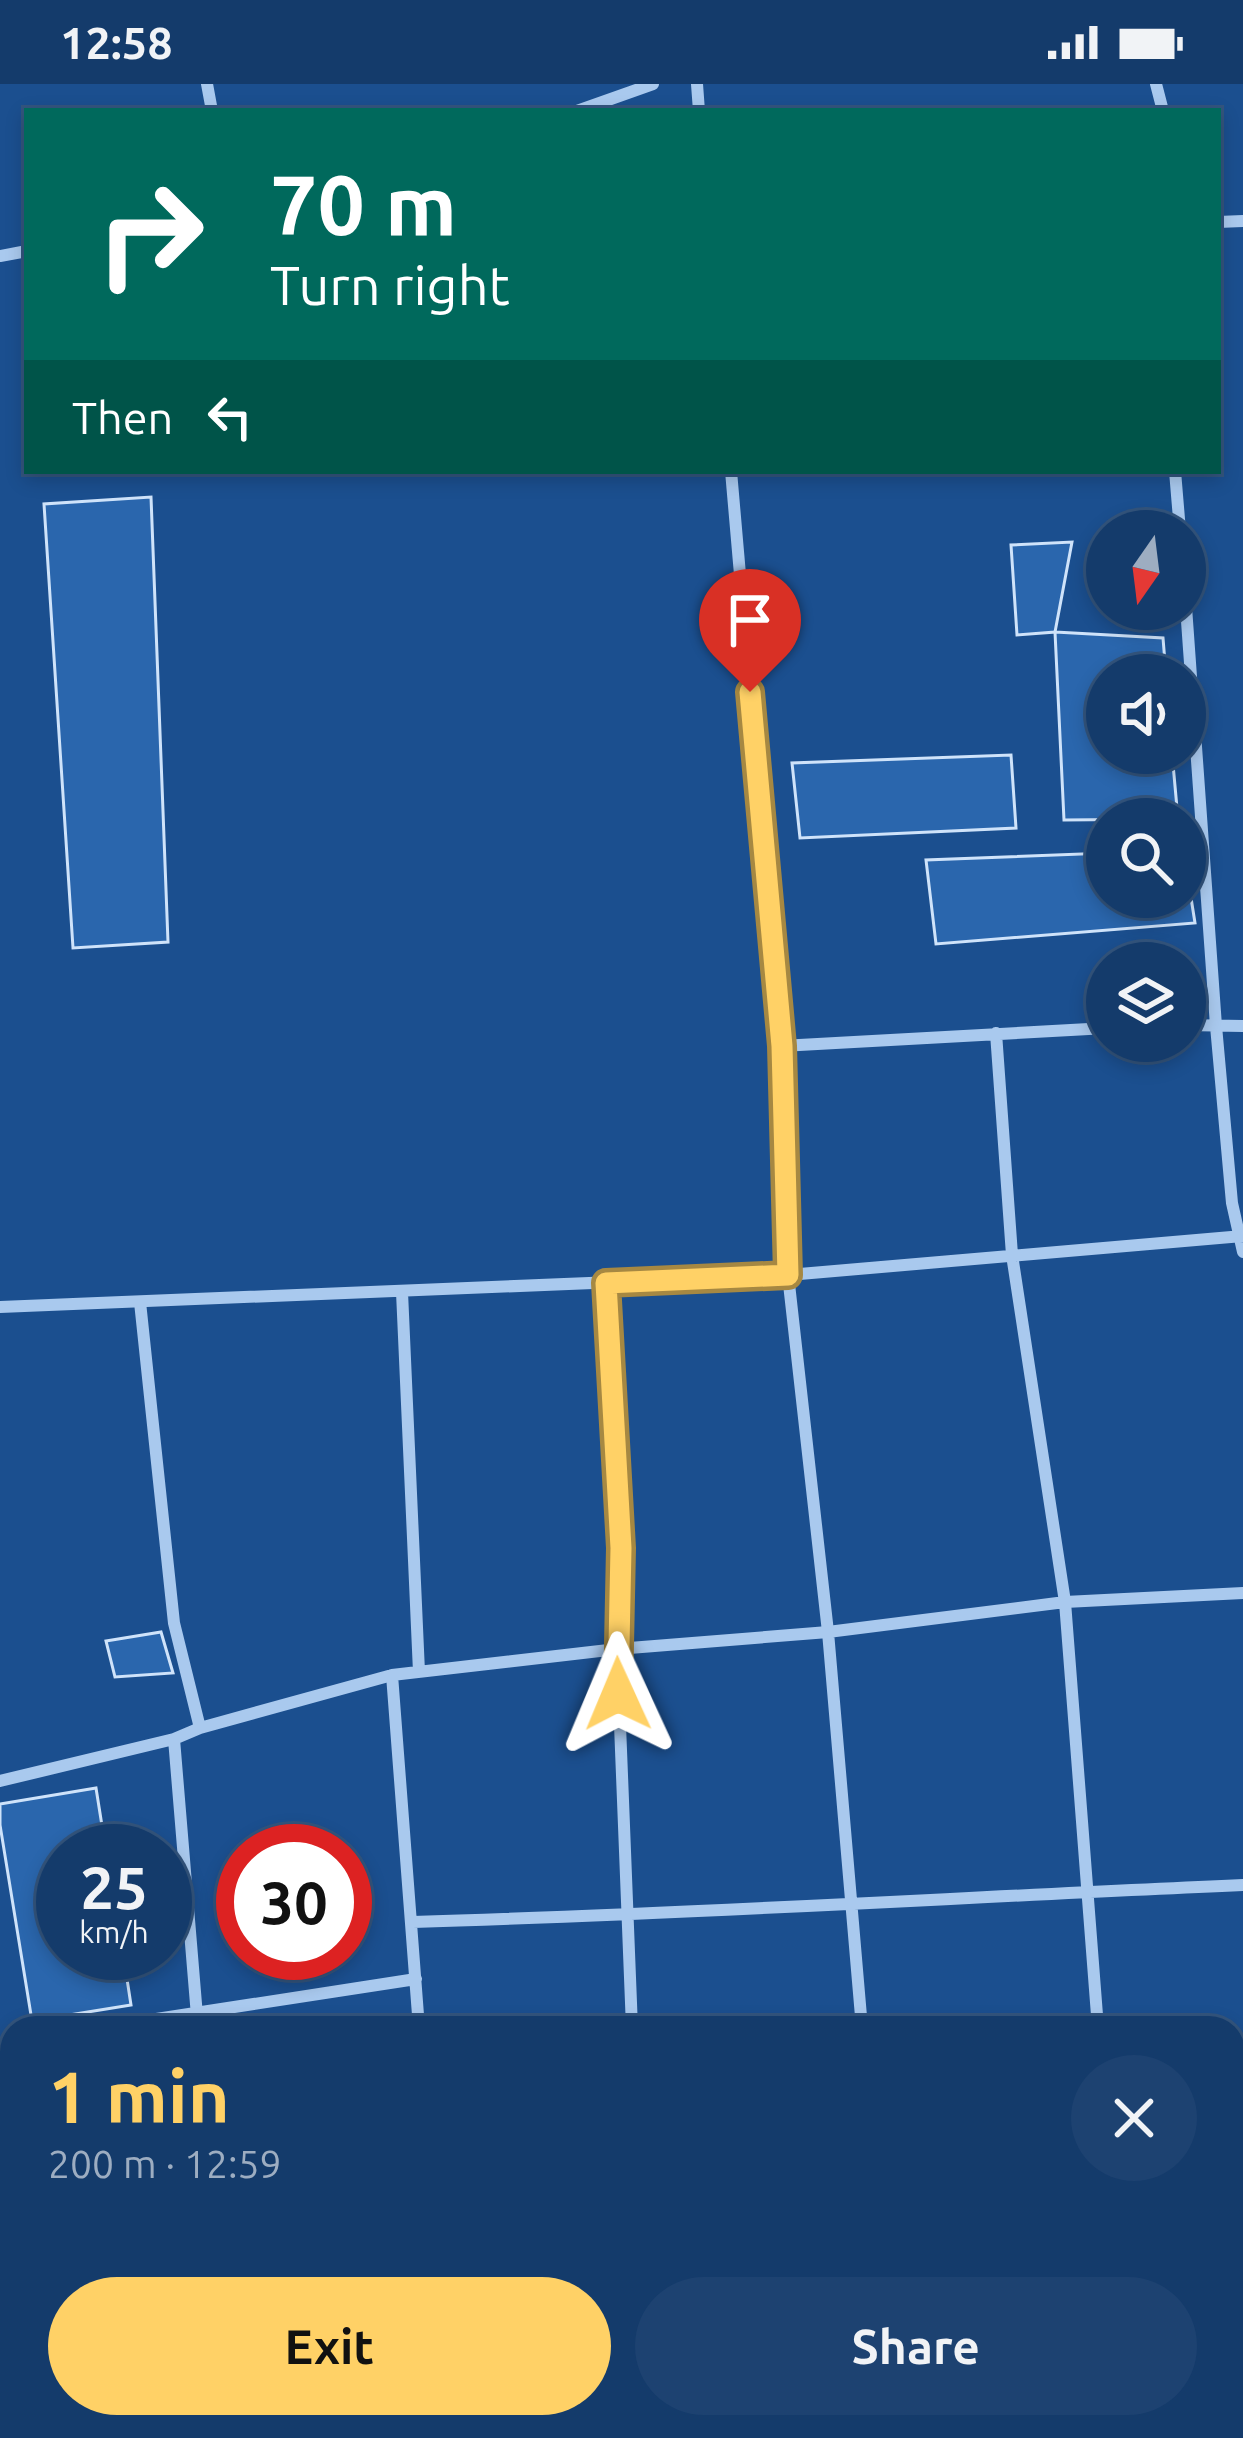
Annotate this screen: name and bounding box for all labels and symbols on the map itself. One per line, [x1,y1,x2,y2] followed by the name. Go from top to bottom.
[1086,510,1206,630] north arrow
[699,569,801,692] pin
[555,1631,681,1757] position arrow
[216,1824,372,1980] speed limit sign: 30

